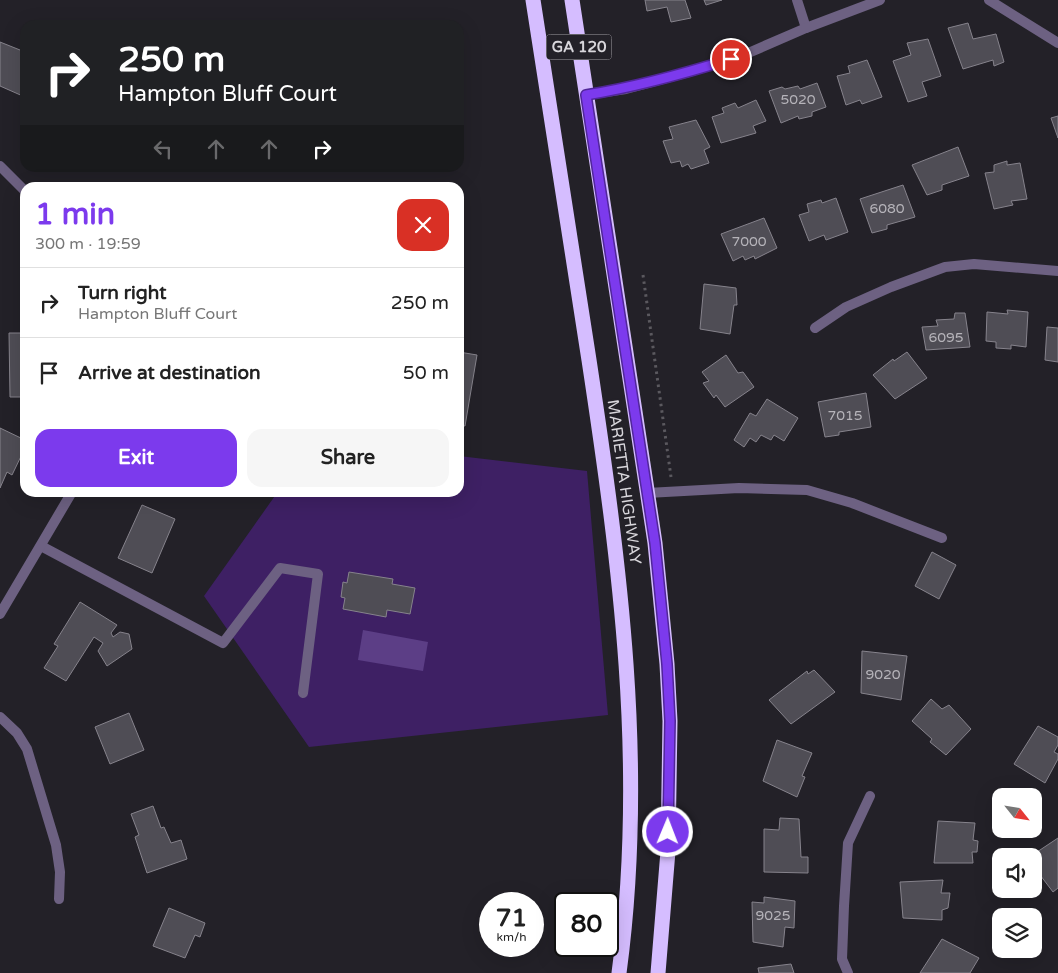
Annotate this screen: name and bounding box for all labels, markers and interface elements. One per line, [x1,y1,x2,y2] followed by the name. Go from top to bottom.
[546,34,612,60] road number: GA 120
[710,38,752,80] pin
[118,39,225,81] text: 250 m
[35,40,100,105] icon: right
[717,45,745,73] icon: arrive
[118,81,337,107] text: Hampton Bluff Court
[780,91,816,108] house number: 5020
[149,135,177,163] icon: left
[202,135,230,163] icon: ahead
[255,135,283,163] icon: ahead
[308,135,336,163] icon: right
[35,196,115,233] text: 1 min
[397,199,449,251] button: close
[869,200,905,217] house number: 6080
[731,233,767,250] house number: 7000
[35,234,141,254] text: 300 m · 19:59
[78,282,166,304] text: Turn right
[35,289,63,317] icon: right
[391,292,449,314] text: 250 m
[78,304,237,324] text: Hampton Bluff Court
[928,329,964,346] house number: 6095
[35,359,63,387] icon: arrive
[78,362,261,384] text: Arrive at destination
[403,362,449,384] text: 50 m
[603,398,645,566] street label: MARIETTA HIGHWAY
[827,407,863,424] house number: 7015
[35,429,237,487] button: Exit
[247,429,449,487] button: Share
[865,666,901,683] house number: 9020
[992,788,1042,838] north arrow
[992,788,1042,958] map controls
[641,805,693,857] position arrow
[992,848,1042,898] button: sound
[554,892,619,957] speed limit sign: 80
[496,903,527,933] text: 71
[755,907,791,924] house number: 9025
[992,908,1042,958] button: layers
[496,930,527,944] text: km/h

